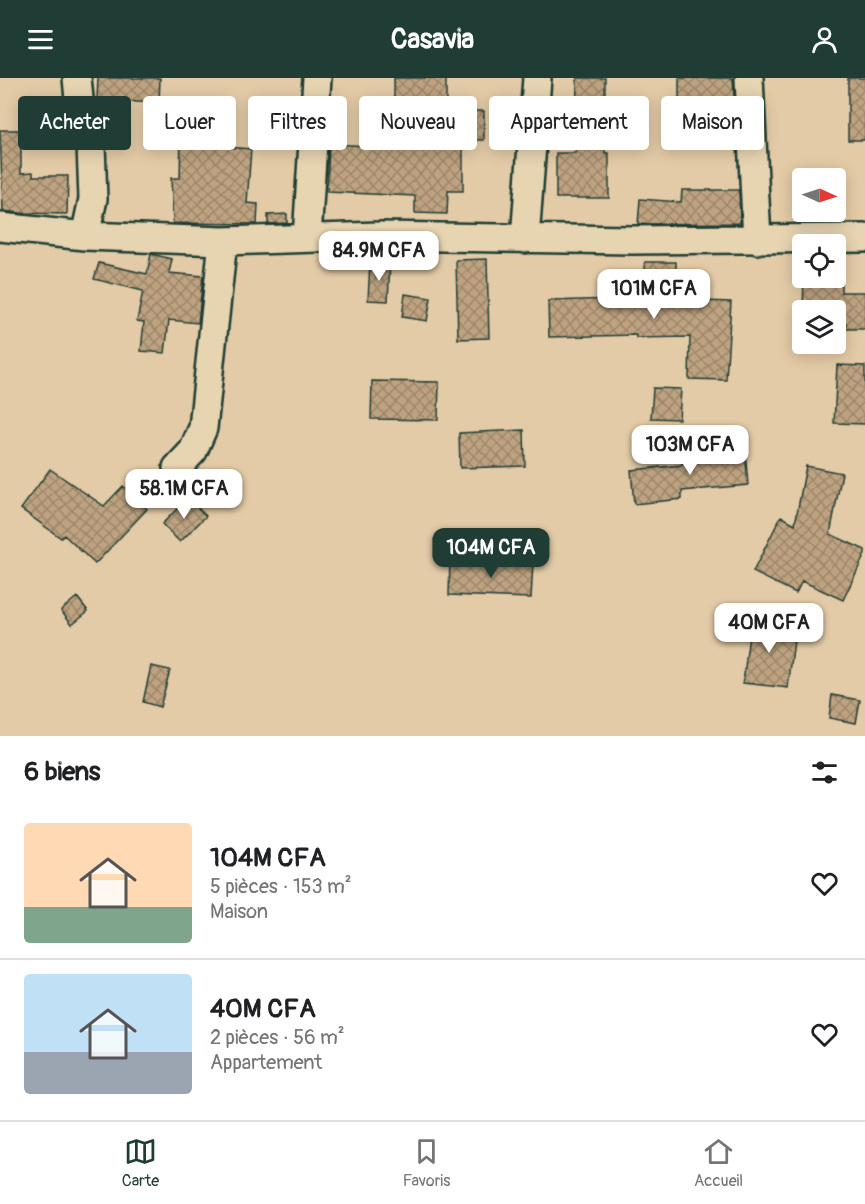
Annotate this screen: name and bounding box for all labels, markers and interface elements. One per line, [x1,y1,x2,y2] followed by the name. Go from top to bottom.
[24,23,57,56] icon: menu
[391,23,474,56] text: Casavia
[808,23,841,56] icon: person
[18,96,131,150] chip: Acheter
[143,96,236,150] chip: Louer
[248,96,347,150] chip: Filtres
[359,96,477,150] chip: Nouveau
[489,96,649,150] chip: Appartement
[661,96,764,150] chip: Maison
[792,168,846,222] north arrow
[792,168,846,354] map controls
[310,231,448,282] pin: 84.9M CFA
[792,234,846,288] button: locate
[333,238,425,263] text: 84.9M CFA
[592,269,716,320] pin: 101M CFA
[611,276,697,301] text: 101M CFA
[792,300,846,354] button: layers
[628,425,752,476] pin: 103M CFA
[646,432,734,457] text: 103M CFA
[115,469,253,520] pin: 58.1M CFA
[139,476,229,501] text: 58.1M CFA
[429,528,553,579] pin: 104M CFA
[446,535,536,560] text: 104M CFA
[714,603,824,654] pin: 40M CFA
[728,610,810,635] text: 40M CFA
[24,756,100,788] text: 6 biens
[808,756,841,789] icon: filters
[210,842,326,874] text: 104M CFA
[72,847,144,919] icon: home
[808,867,841,900] icon: heart
[210,874,352,899] text: 5 pièces · 153 m²
[210,899,268,924] text: Maison
[210,993,316,1025] text: 40M CFA
[72,998,144,1070] icon: home
[808,1018,841,1051] icon: heart
[210,1025,345,1050] text: 2 pièces · 56 m²
[210,1050,322,1075] text: Appartement
[122,1135,159,1191] tab: Carte
[403,1135,450,1191] tab: Favoris
[694,1135,743,1191] tab: Accueil

